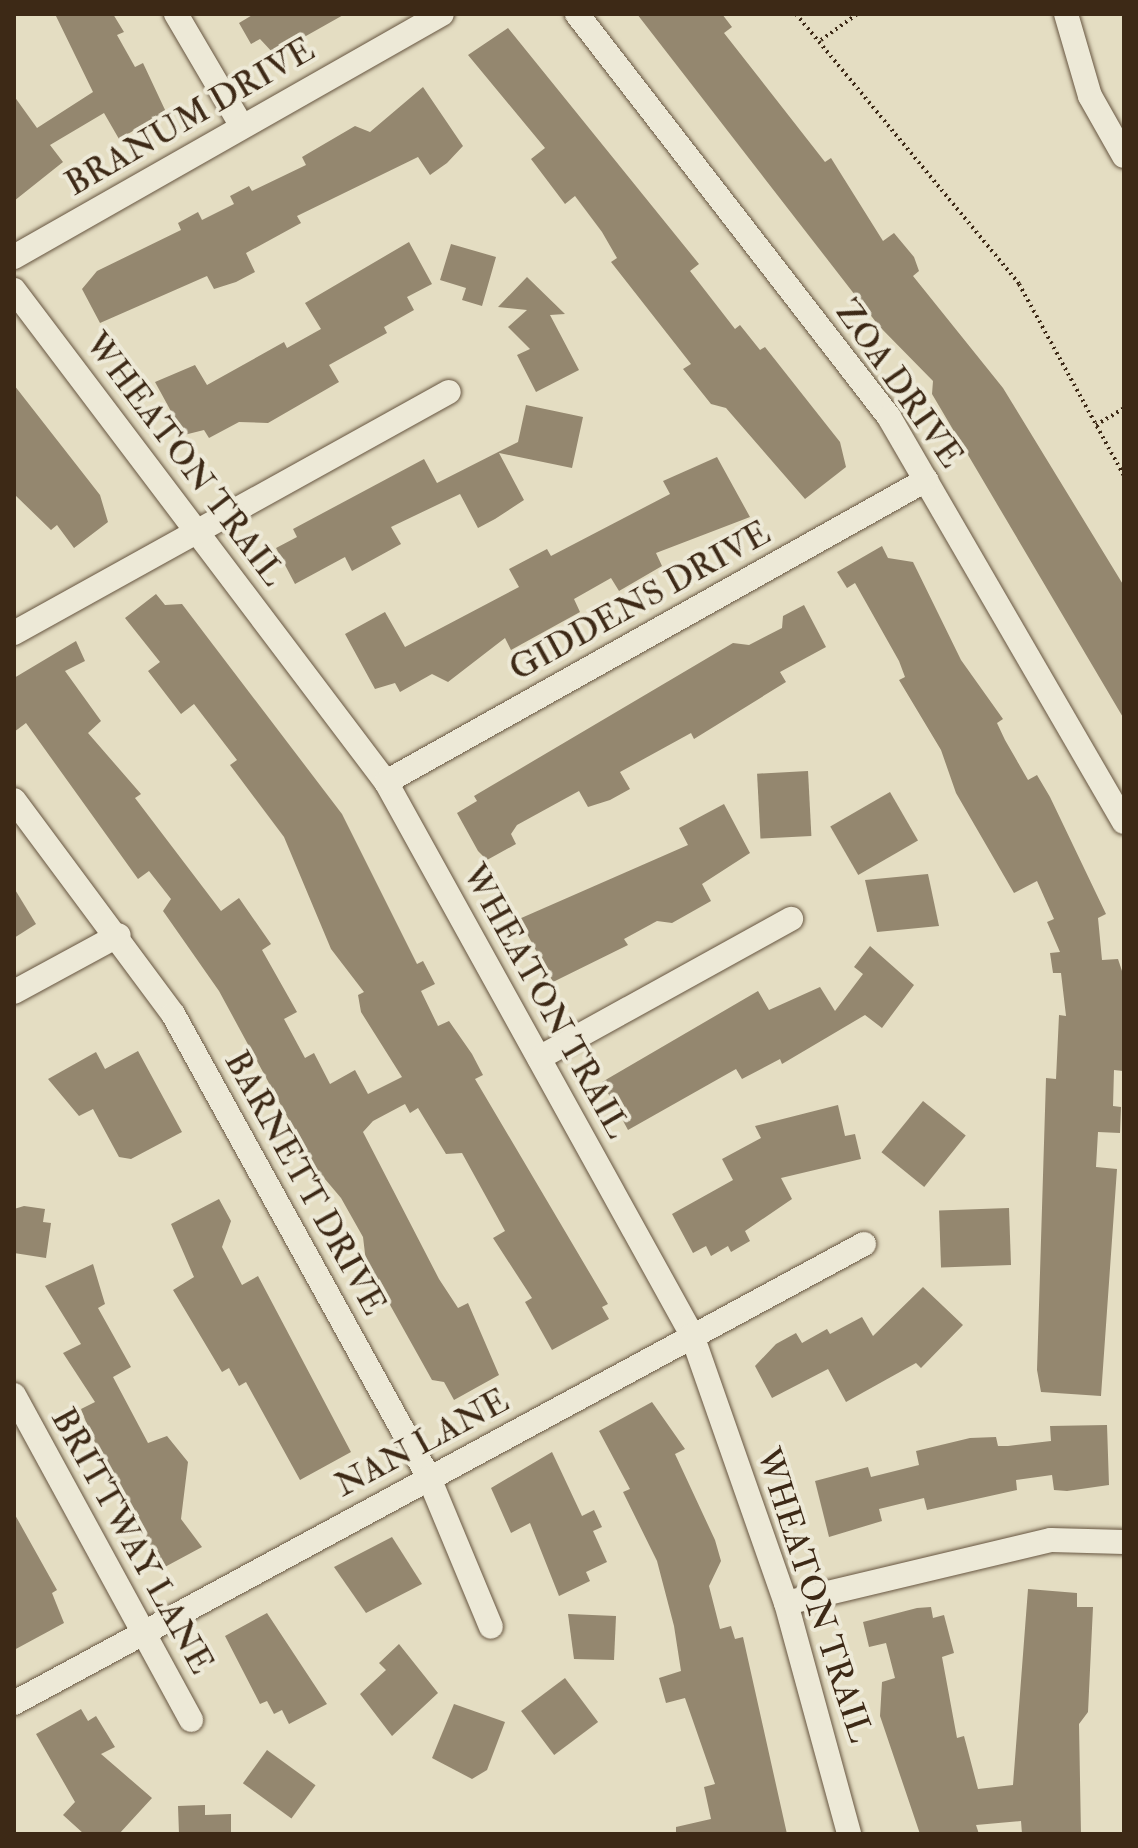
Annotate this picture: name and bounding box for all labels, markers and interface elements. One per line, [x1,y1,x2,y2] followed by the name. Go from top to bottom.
[58,29,322,205] street label: BRANUM DRIVE
[826,292,972,476] street label: ZOA DRIVE
[76,324,294,594] street label: WHEATON TRAIL
[503,512,777,690] street label: GIDDENS DRIVE
[454,857,638,1145] street label: WHEATON TRAIL
[216,1044,394,1322] street label: BARNETT DRIVE
[328,1380,516,1506] street label: NAN LANE
[42,1401,222,1681] street label: BRITTWAY LANE
[747,1443,881,1747] street label: WHEATON TRAIL

